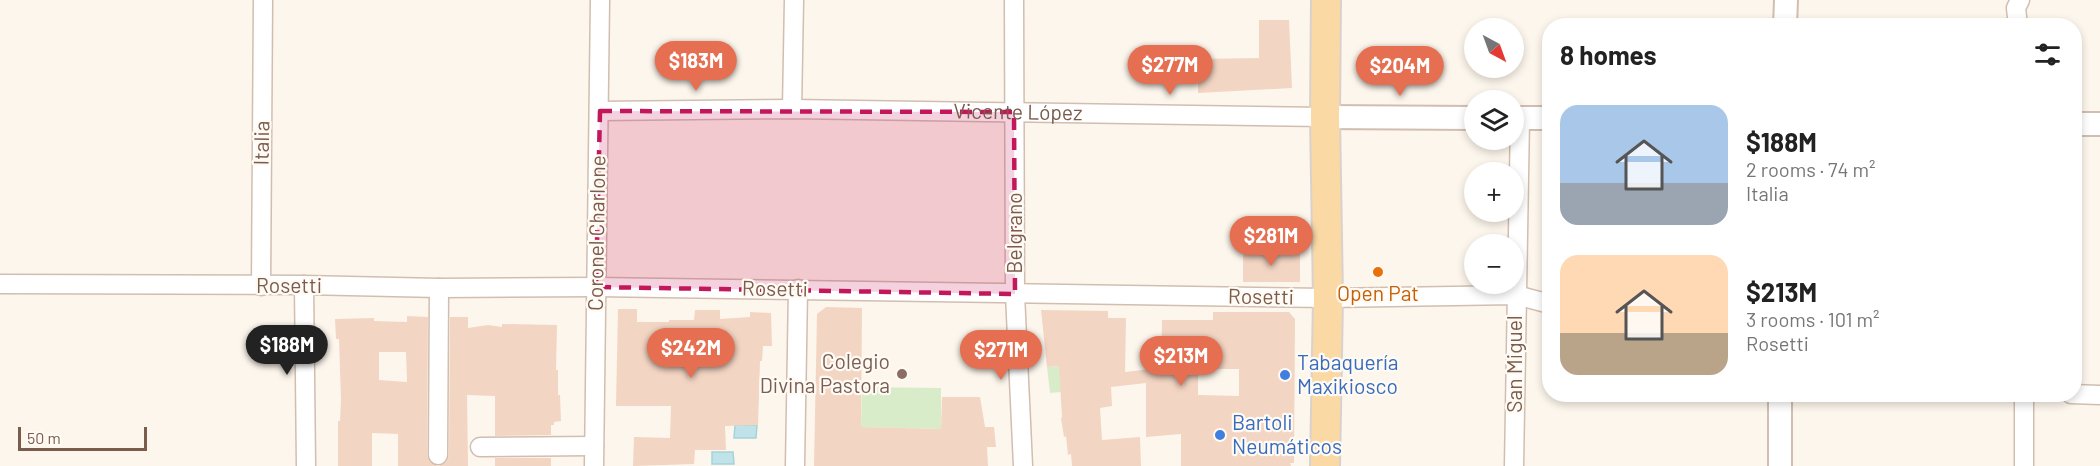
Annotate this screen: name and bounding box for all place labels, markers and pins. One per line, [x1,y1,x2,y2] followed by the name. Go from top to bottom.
[654,41,738,92] pin: $183M
[1128,45,1212,96] pin: $277M
[1358,46,1442,97] pin: $204M
[1229,216,1313,267] pin: $281M
[1371,265,1385,279] marker: Open Pat
[1337,280,1419,305] place label: Open Pat
[245,325,329,376] pin: $188M
[649,328,733,379] pin: $242M
[959,330,1043,381] pin: $271M
[1139,336,1223,387] pin: $213M
[760,348,890,397] place label: Colegio Divina Pastora
[1297,349,1398,398] place label: Tabaquería Maxikiosco
[895,367,909,381] marker: Colegio Divina Pastora
[1278,368,1292,382] marker: Tabaquería Maxikiosco
[1232,409,1342,458] place label: Bartoli Neumáticos
[1213,428,1227,442] marker: Bartoli Neumáticos

